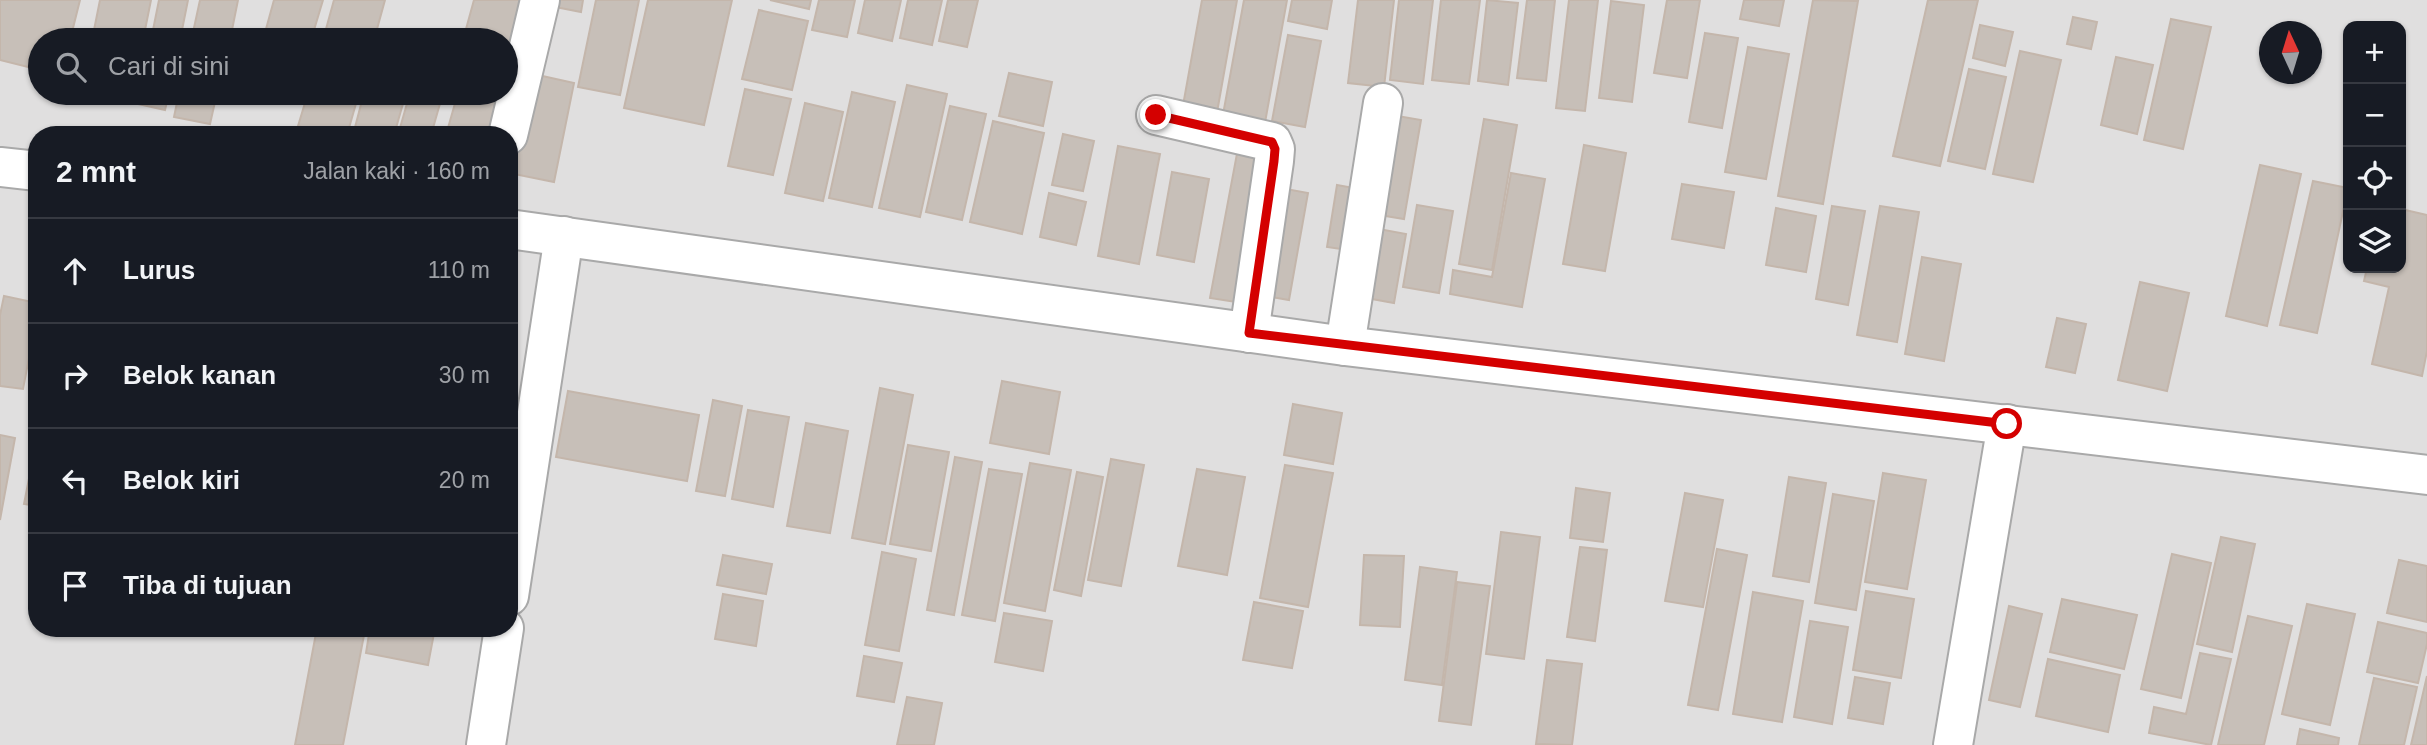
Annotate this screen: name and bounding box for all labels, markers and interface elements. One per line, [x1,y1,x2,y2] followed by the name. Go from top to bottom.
[2259,21,2322,84] north arrow
[2343,21,2406,273] map controls
[2343,21,2406,84] button: +
[28,28,518,105] search box
[52,48,90,86] icon: search
[108,51,229,81] text: Cari di sini
[2343,84,2406,147] button: −
[1140,99,1171,130] route end
[2343,147,2406,210] button: locate
[56,155,136,188] text: 2 mnt
[303,158,490,184] text: Jalan kaki · 160 m
[2343,210,2406,273] button: layers
[56,252,94,290] icon: ahead
[123,255,195,285] text: Lurus
[428,257,490,283] text: 110 m
[56,357,94,395] icon: right
[123,360,276,390] text: Belok kanan
[439,362,490,388] text: 30 m
[1991,408,2022,439] route start
[56,462,94,500] icon: left
[123,465,240,495] text: Belok kiri
[439,467,490,493] text: 20 m
[56,567,94,605] icon: arrive
[123,570,292,600] text: Tiba di tujuan

